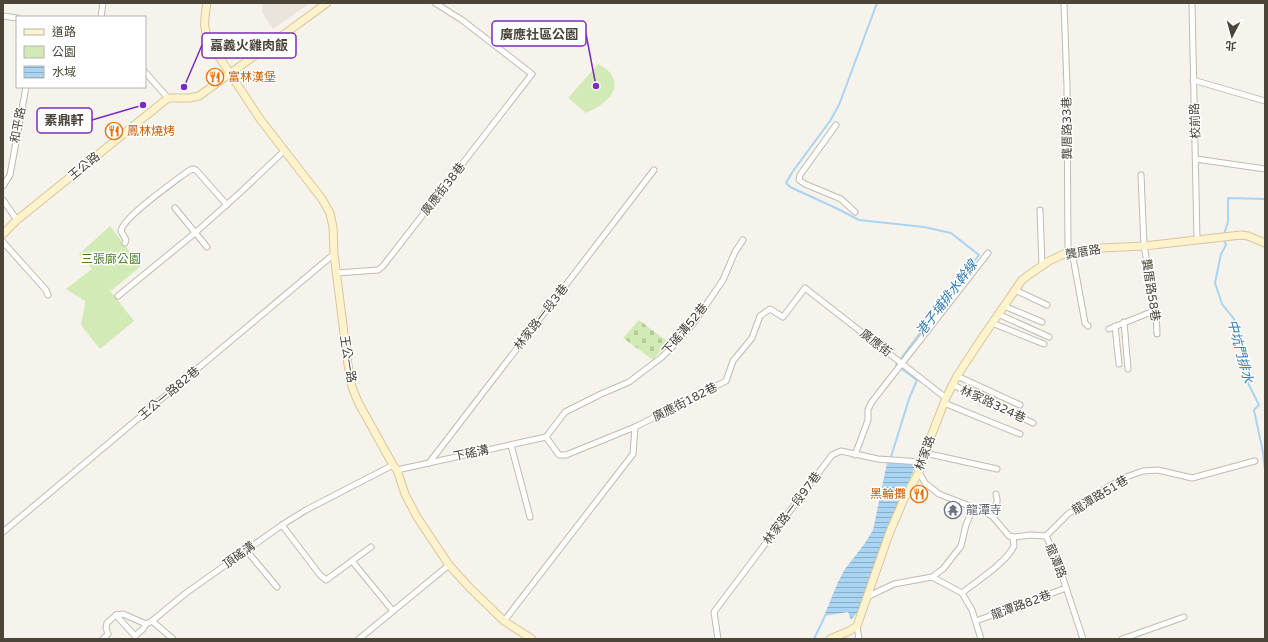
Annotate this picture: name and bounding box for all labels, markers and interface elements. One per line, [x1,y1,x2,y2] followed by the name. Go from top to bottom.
[16,16,146,88] legend
[1212,16,1252,56] north arrow
[492,21,586,46] callout: 廣應社區公園
[52,25,76,39] text: 道路
[500,27,578,43] text: 廣應社區公園
[202,33,296,58] callout: 嘉義火雞肉飯
[210,38,288,54] text: 嘉義火雞肉飯
[1225,38,1237,52] text: 北
[52,45,76,59] text: 公園
[52,65,76,79] text: 水域
[205,67,225,87] restaurant icon: 富林漢堡
[228,70,276,84] place label: 富林漢堡
[1059,96,1075,160] street label: 龔厝路33巷
[1187,103,1203,139] street label: 校前路
[8,106,28,144] street label: 和平路
[37,108,92,133] callout: 素鼎軒
[44,113,84,129] text: 素鼎軒
[104,121,124,141] restaurant icon: 鳳林燒烤
[127,124,175,138] place label: 鳳林燒烤
[66,149,102,183] street label: 王公路
[418,160,468,218] street label: 廣應街38巷
[1064,242,1102,262] street label: 龔厝路
[81,252,141,266] park label: 三張廍公園
[913,256,982,340] water label: 港子埔排水幹線
[1139,258,1163,322] street label: 龔厝路58巷
[511,281,571,353] street label: 林家路一段3巷
[659,300,711,358] street label: 下磘溝52巷
[1224,318,1256,386] water label: 中坑門排水
[858,326,894,360] street label: 廣應街
[337,334,359,384] street label: 王公一路
[136,364,202,422] street label: 王公一路82巷
[650,380,720,424] street label: 廣應街182巷
[958,383,1028,425] street label: 林家路324巷
[912,434,938,472] street label: 林家路
[452,442,490,464] street label: 下磘溝
[760,469,824,547] street label: 林家路一段97巷
[1069,473,1131,517] street label: 龍潭路51巷
[909,484,929,504] restaurant icon: 黑輪攤
[870,487,906,501] place label: 黑輪攤
[943,500,963,520] temple icon: 龍潭寺
[966,503,1002,517] place label: 龍潭寺
[220,539,258,571] street label: 頂磘溝
[1043,542,1069,580] street label: 龍潭路
[989,588,1053,622] street label: 龍潭路82巷

